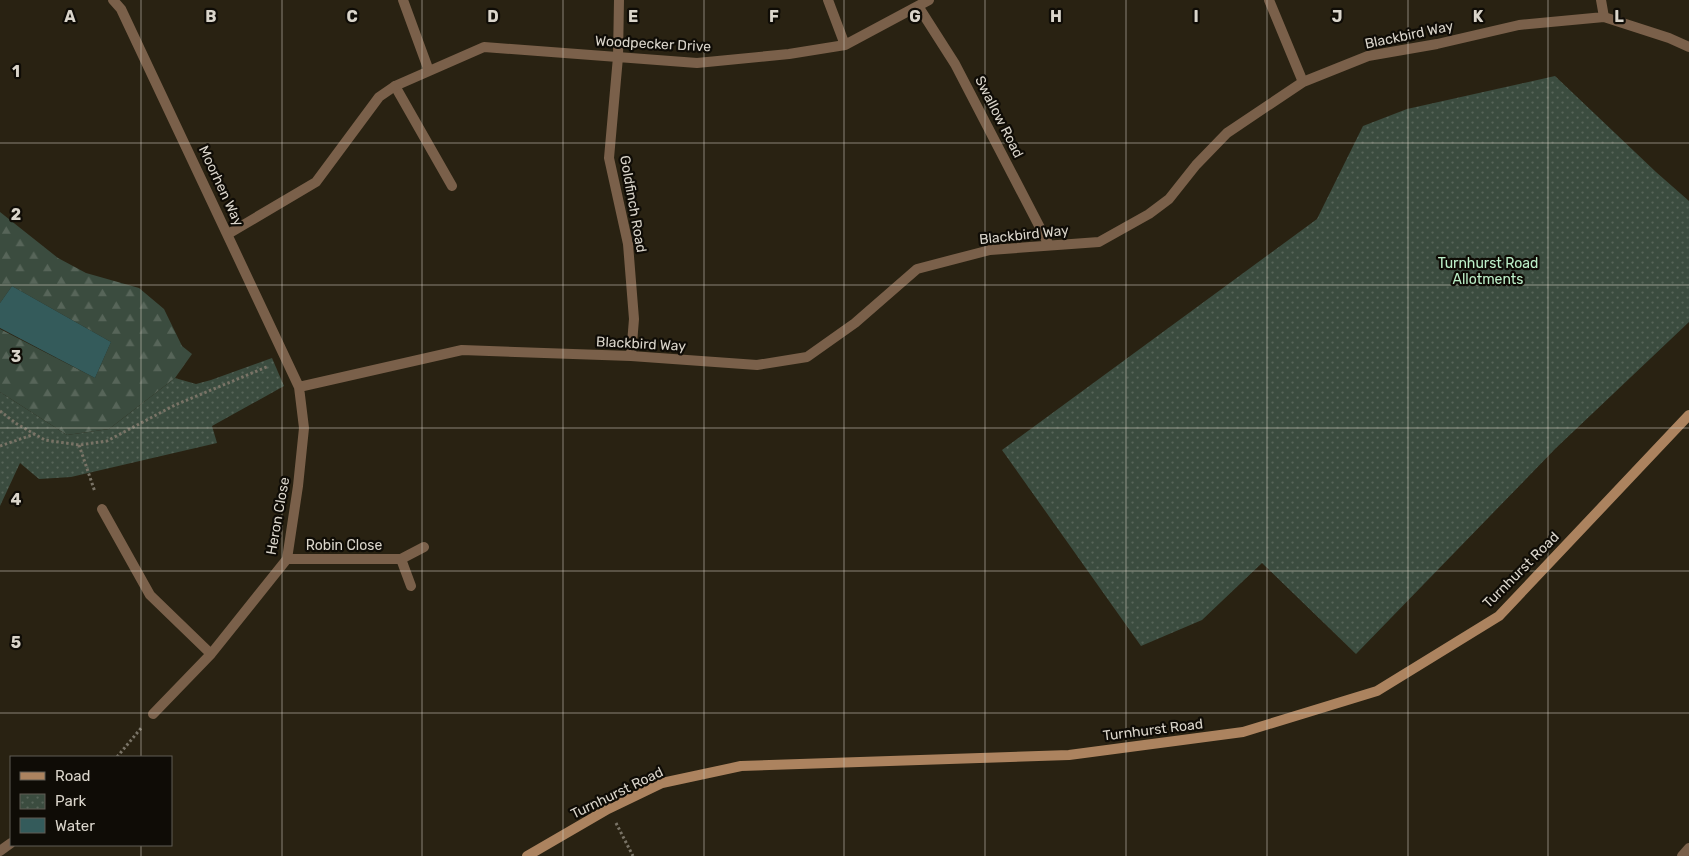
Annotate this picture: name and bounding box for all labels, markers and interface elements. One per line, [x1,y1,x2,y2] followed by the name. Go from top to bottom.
[64,7,76,26] text: A
[205,7,217,26] text: B
[346,7,358,26] text: C
[487,7,499,26] text: D
[628,7,638,26] text: E
[769,7,779,26] text: F
[909,7,921,26] text: G
[1050,7,1062,26] text: H
[1193,7,1199,26] text: I
[1332,7,1342,26] text: J
[1473,7,1484,26] text: K
[1614,7,1624,26] text: L
[1363,17,1455,53] street label: Blackbird Way
[595,32,712,56] street label: Woodpecker Drive
[12,62,20,81] text: 1
[971,73,1027,161] street label: Swallow Road
[195,143,247,229] street label: Moorhen Way
[616,154,650,254] street label: Goldfinch Road
[11,205,21,224] text: 2
[978,222,1070,248] street label: Blackbird Way
[1438,255,1538,288] park label: Turnhurst Road Allotments
[596,333,687,355] street label: Blackbird Way
[11,347,21,366] text: 3
[263,476,293,556] street label: Heron Close
[11,490,22,509] text: 4
[1479,528,1563,612] street label: Turnhurst Road
[306,537,382,554] street label: Robin Close
[11,633,21,652] text: 5
[1102,715,1204,745] street label: Turnhurst Road
[10,756,172,846] legend
[568,763,666,823] street label: Turnhurst Road
[55,767,91,785] text: Road
[55,792,86,810] text: Park
[55,817,95,835] text: Water

